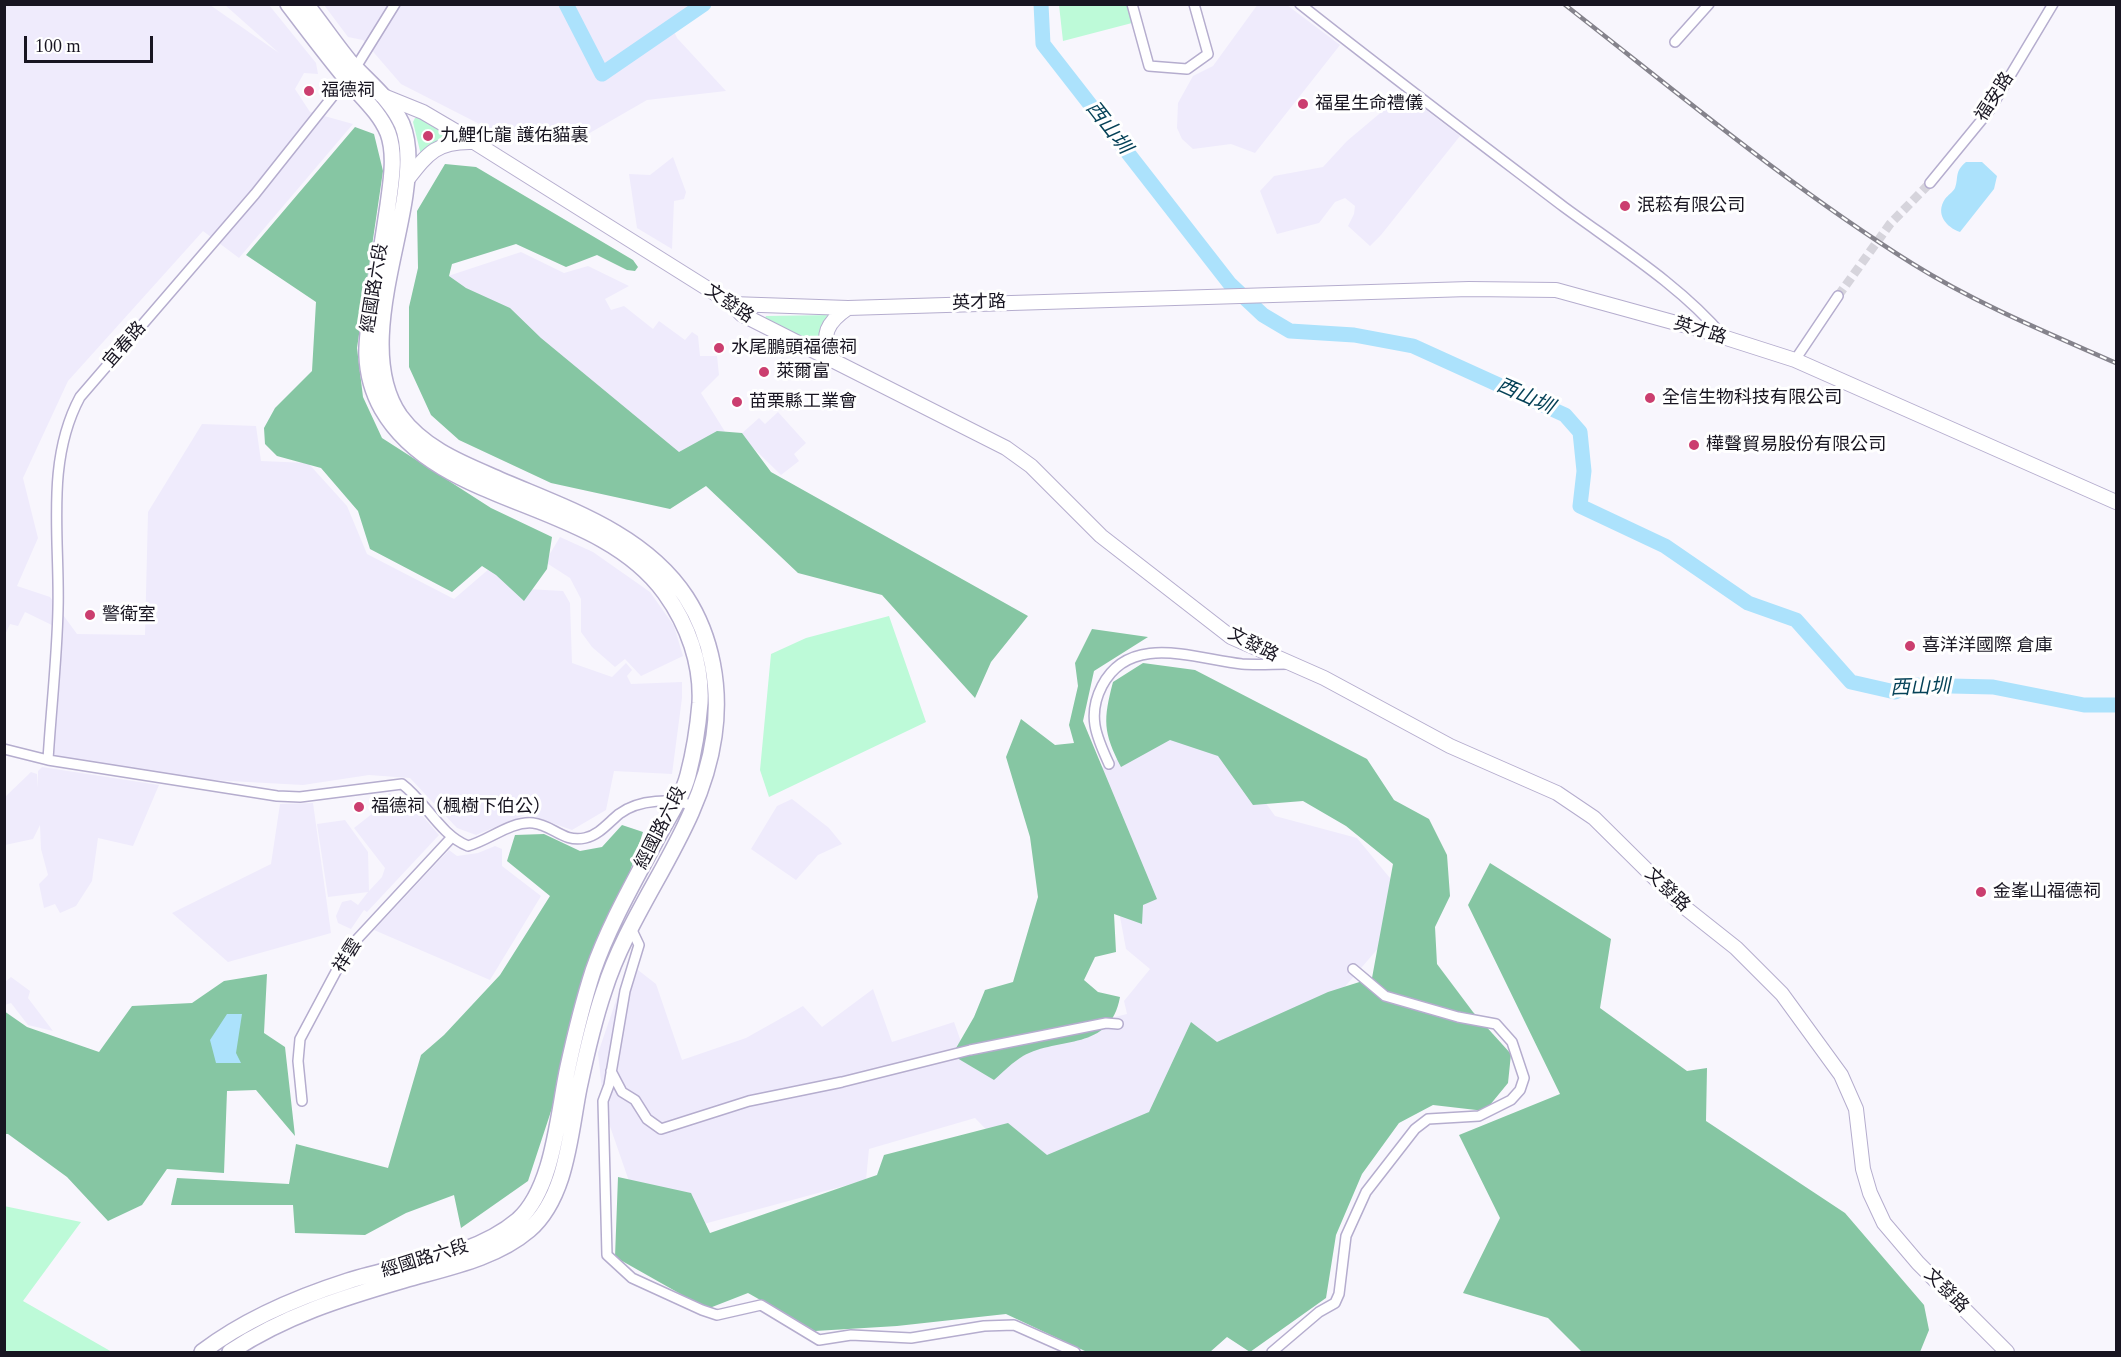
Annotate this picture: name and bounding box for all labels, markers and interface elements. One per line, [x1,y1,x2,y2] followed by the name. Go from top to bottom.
[27,24,156,62] scale bar
[35,36,81,56] text: 100 m
[1971,68,2019,126] street label: 福安路
[321,80,375,102] place label: 福德祠
[302,84,316,98] marker: 福德祠
[1315,93,1423,115] place label: 福星生命禮儀
[1080,97,1136,159] water label: 西山圳
[1296,97,1310,111] marker: 福星生命禮儀
[440,125,588,147] place label: 九鯉化龍 護佑貓裏
[421,129,435,143] marker: 九鯉化龍 護佑貓裏
[1637,195,1745,217] place label: 泯菘有限公司
[1618,199,1632,213] marker: 泯菘有限公司
[357,242,393,334] street label: 經國路六段
[701,280,757,328] street label: 文發路
[952,291,1006,315] street label: 英才路
[1671,313,1729,349] street label: 英才路
[99,318,151,372] street label: 宜春路
[731,337,857,359] place label: 水尾鵬頭福德祠
[712,341,726,355] marker: 水尾鵬頭福德祠
[776,361,830,383] place label: 萊爾富
[757,365,771,379] marker: 萊爾富
[1493,374,1557,420] water label: 西山圳
[1662,387,1842,409] place label: 全信生物科技有限公司
[749,391,857,413] place label: 苗栗縣工業會
[1643,391,1657,405] marker: 全信生物科技有限公司
[730,395,744,409] marker: 苗栗縣工業會
[1706,434,1886,456] place label: 樺聲貿易股份有限公司
[1687,438,1701,452] marker: 樺聲貿易股份有限公司
[102,604,156,626] place label: 警衛室
[83,608,97,622] marker: 警衛室
[1224,623,1282,667] street label: 文發路
[1922,635,2052,657] place label: 喜洋洋國際 倉庫
[1903,639,1917,653] marker: 喜洋洋國際 倉庫
[1890,675,1950,701] water label: 西山圳
[631,783,691,873] street label: 經國路六段
[371,796,551,818] place label: 福德祠（楓樹下伯公）
[352,800,366,814] marker: 福德祠（楓樹下伯公）
[1640,863,1694,917] street label: 文發路
[1993,881,2101,903] place label: 金峯山福德祠
[1974,885,1988,899] marker: 金峯山福德祠
[329,935,367,977] street label: 祥雲
[379,1236,471,1282] street label: 經國路六段
[1919,1264,1973,1318] street label: 文發路

